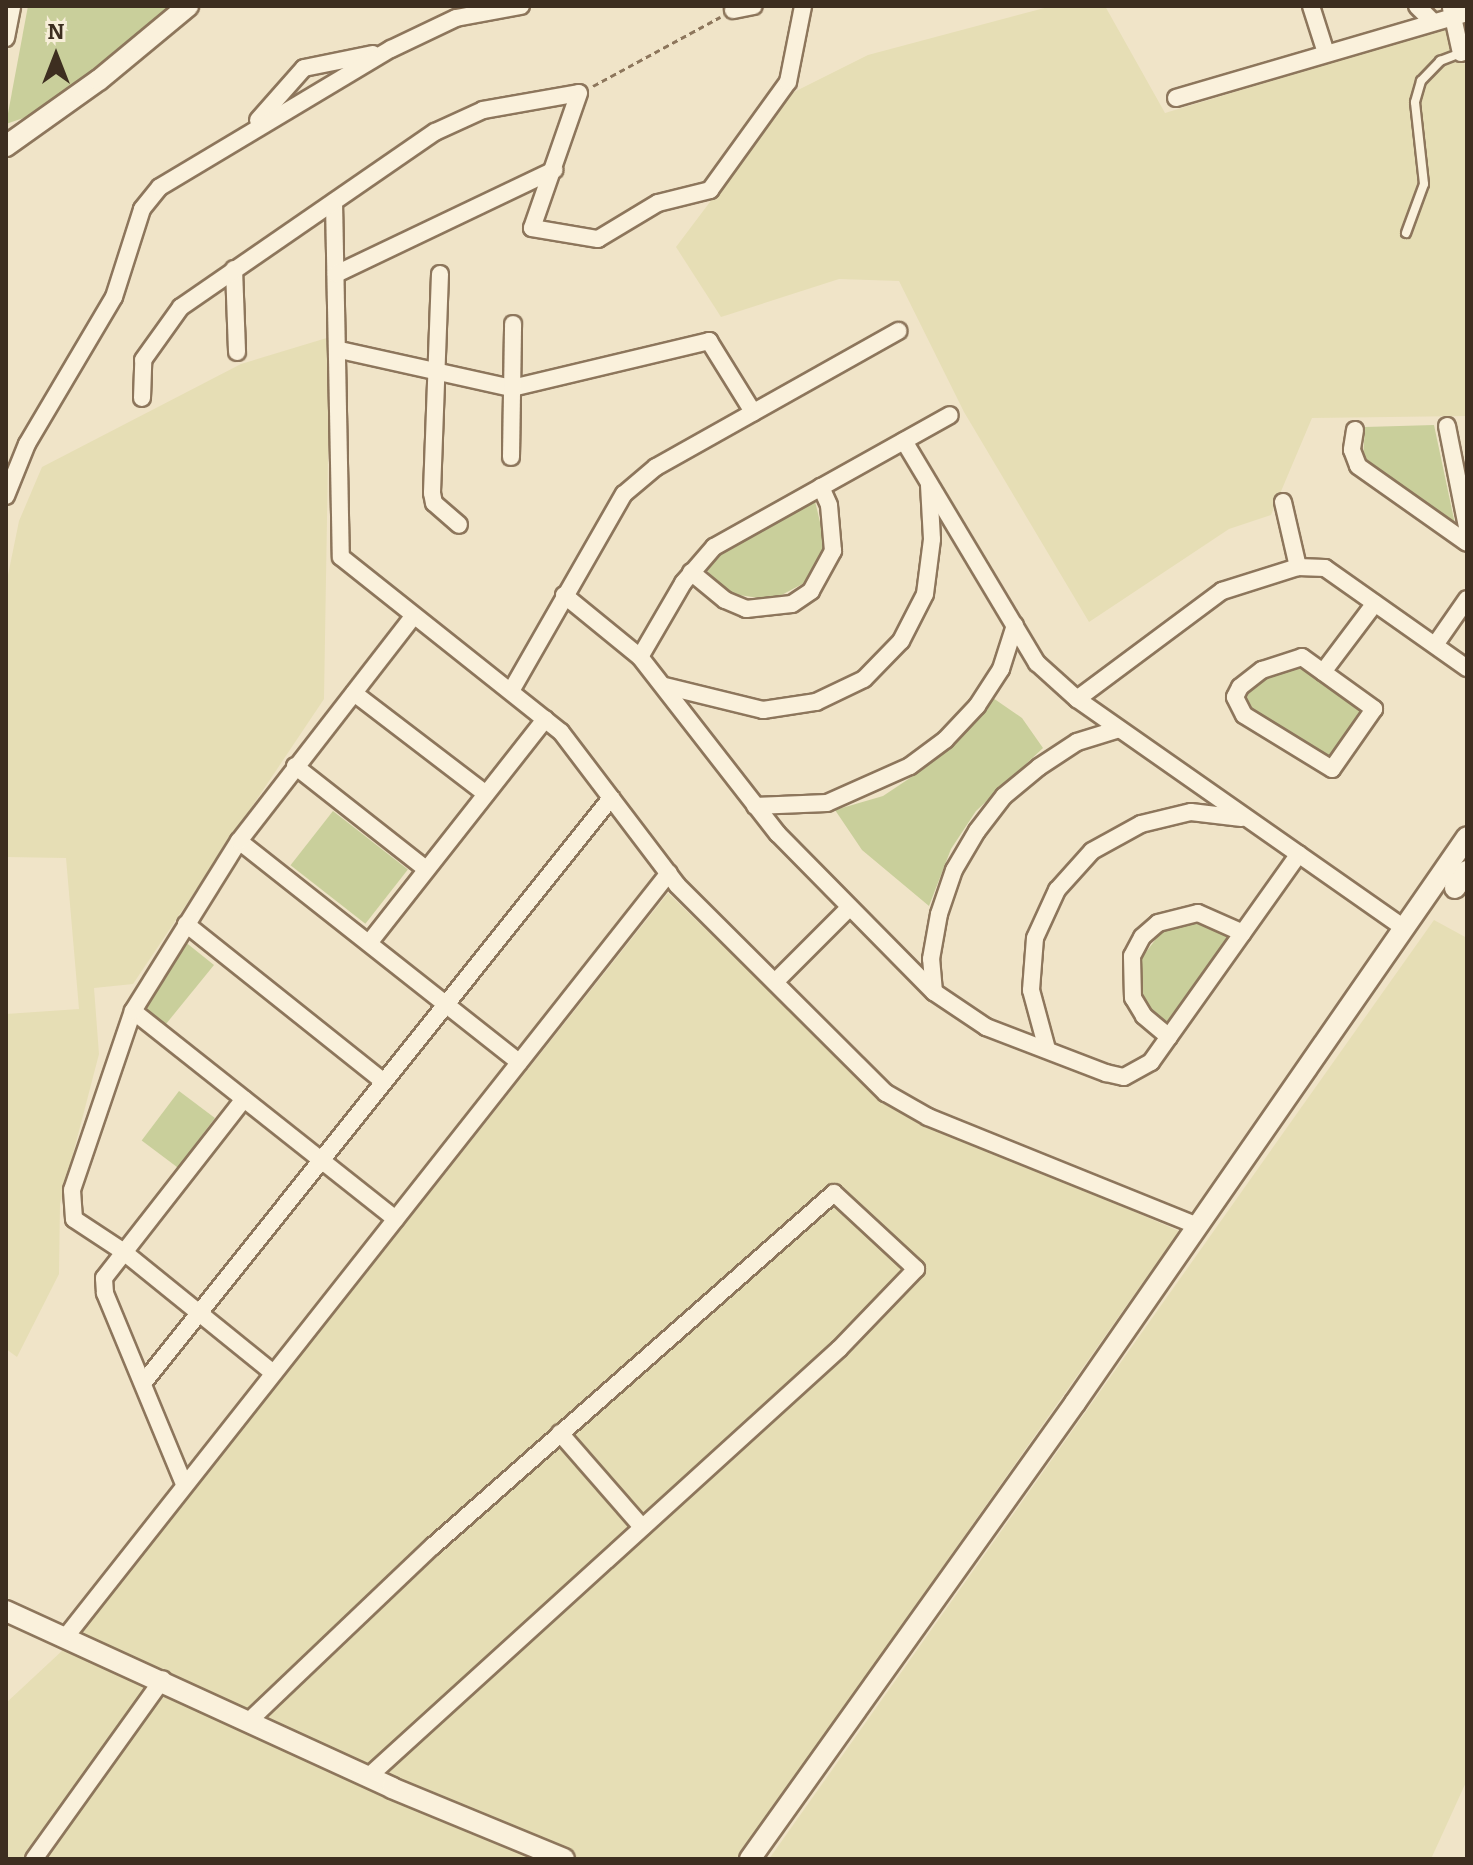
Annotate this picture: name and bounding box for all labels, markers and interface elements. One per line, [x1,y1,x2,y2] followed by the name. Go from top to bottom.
[16,16,96,96] north arrow
[48,18,64,45] text: N

